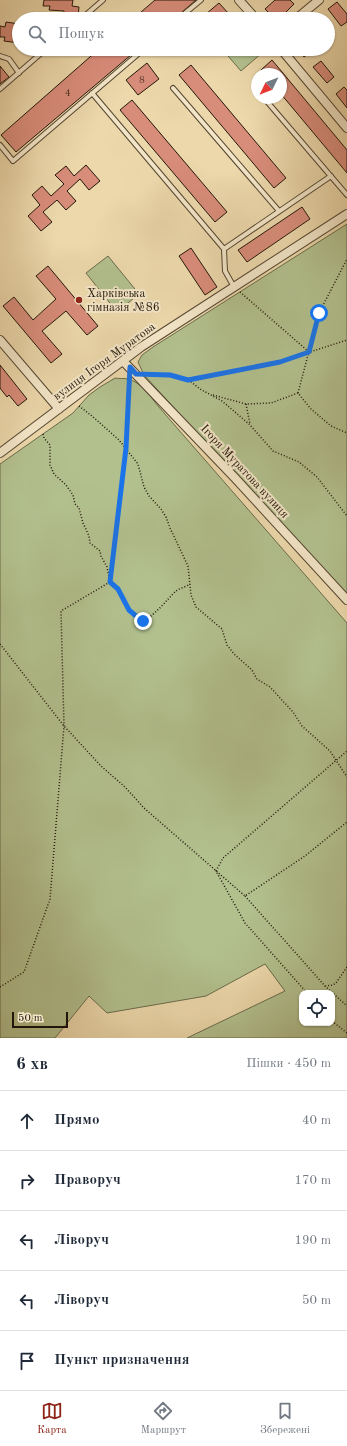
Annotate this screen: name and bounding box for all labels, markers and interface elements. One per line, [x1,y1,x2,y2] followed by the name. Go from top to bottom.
[12,12,335,56] search box
[26,23,48,45] icon: search
[58,27,104,42] text: Пошук
[251,68,287,104] north arrow
[139,75,145,85] house number: 8
[65,88,71,98] house number: 4
[87,287,160,314] place label: Харківська гімназія №86
[74,295,84,305] marker: Харківська гімназія №86
[310,304,328,322] route start
[51,321,158,403] street label: вулиця Ігоря Муратова
[198,423,291,521] street label: Ігоря Муратова вулиця
[134,612,152,630] route end
[299,990,335,1026] map controls
[299,990,335,1026] button: locate
[12,1010,68,1029] scale bar
[18,1013,43,1024] text: 50 m
[16,1056,48,1073] text: 6 хв
[246,1057,331,1070] text: Пішки · 450 m
[16,1110,38,1132] icon: ahead
[54,1113,100,1128] text: Прямо
[302,1114,331,1127] text: 40 m
[16,1170,38,1192] icon: right
[54,1173,121,1188] text: Праворуч
[294,1174,331,1187] text: 170 m
[16,1230,38,1252] icon: left
[54,1233,109,1248] text: Ліворуч
[294,1234,331,1247] text: 190 m
[16,1290,38,1312] icon: left
[54,1293,109,1308] text: Ліворуч
[302,1294,331,1307] text: 50 m
[16,1350,38,1372] icon: arrive
[54,1353,190,1368] text: Пункт призначення
[37,1400,67,1438] tab: Карта
[141,1400,186,1438] tab: Маршрут
[260,1400,310,1438] tab: Збережені

